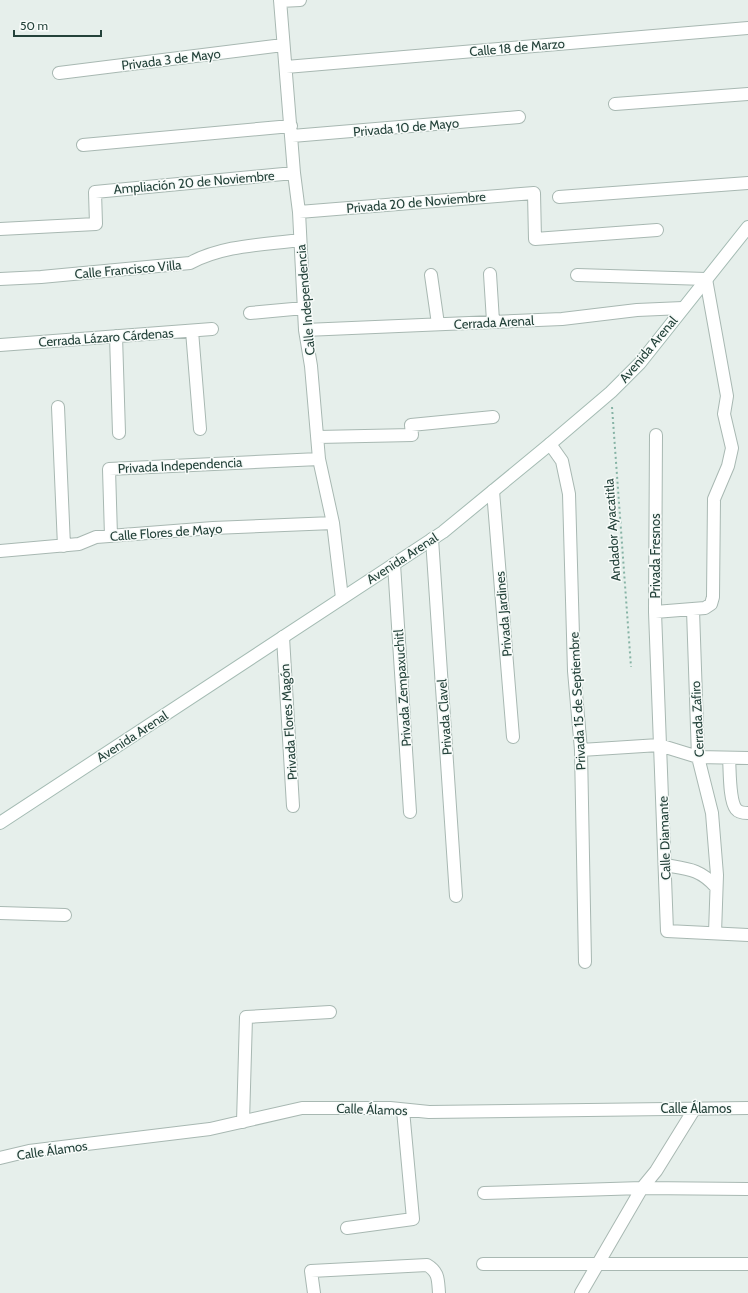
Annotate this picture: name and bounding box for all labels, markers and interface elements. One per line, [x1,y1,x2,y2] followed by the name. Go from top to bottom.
[14,12,101,38] scale bar
[20,18,48,33] text: 50 m
[469,35,565,59] street label: Calle 18 de Marzo
[120,45,222,73] street label: Privada 3 de Mayo
[352,114,460,140] street label: Privada 10 de Mayo
[113,167,275,197] street label: Ampliación 20 de Noviembre
[346,188,487,216] street label: Privada 20 de Noviembre
[292,243,318,356] street label: Calle Independencia
[74,256,183,282] street label: Calle Francisco Villa
[453,312,535,332] street label: Cerrada Arenal
[615,312,681,386] street label: Avenida Arenal
[38,324,175,350] street label: Cerrada Lázaro Cárdenas
[117,454,243,476] street label: Privada Independencia
[600,477,624,582] street label: Andador Ayacatitla
[647,513,663,599] street label: Privada Fresnos
[109,520,223,544] street label: Calle Flores de Mayo
[363,529,441,587] street label: Avenida Arenal
[491,570,515,657] street label: Privada Jardines
[390,629,414,747] street label: Privada Zempaxuchitl
[565,631,589,771] street label: Privada 15 de Septiembre
[276,663,300,781] street label: Privada Flores Magón
[433,678,455,756] street label: Privada Clavel
[687,680,707,758] street label: Cerrada Zafiro
[93,707,171,765] street label: Avenida Arenal
[655,795,673,880] street label: Calle Diamante
[336,1099,408,1118] street label: Calle Álamos
[660,1099,732,1116] street label: Calle Álamos
[16,1136,89,1163] street label: Calle Álamos

